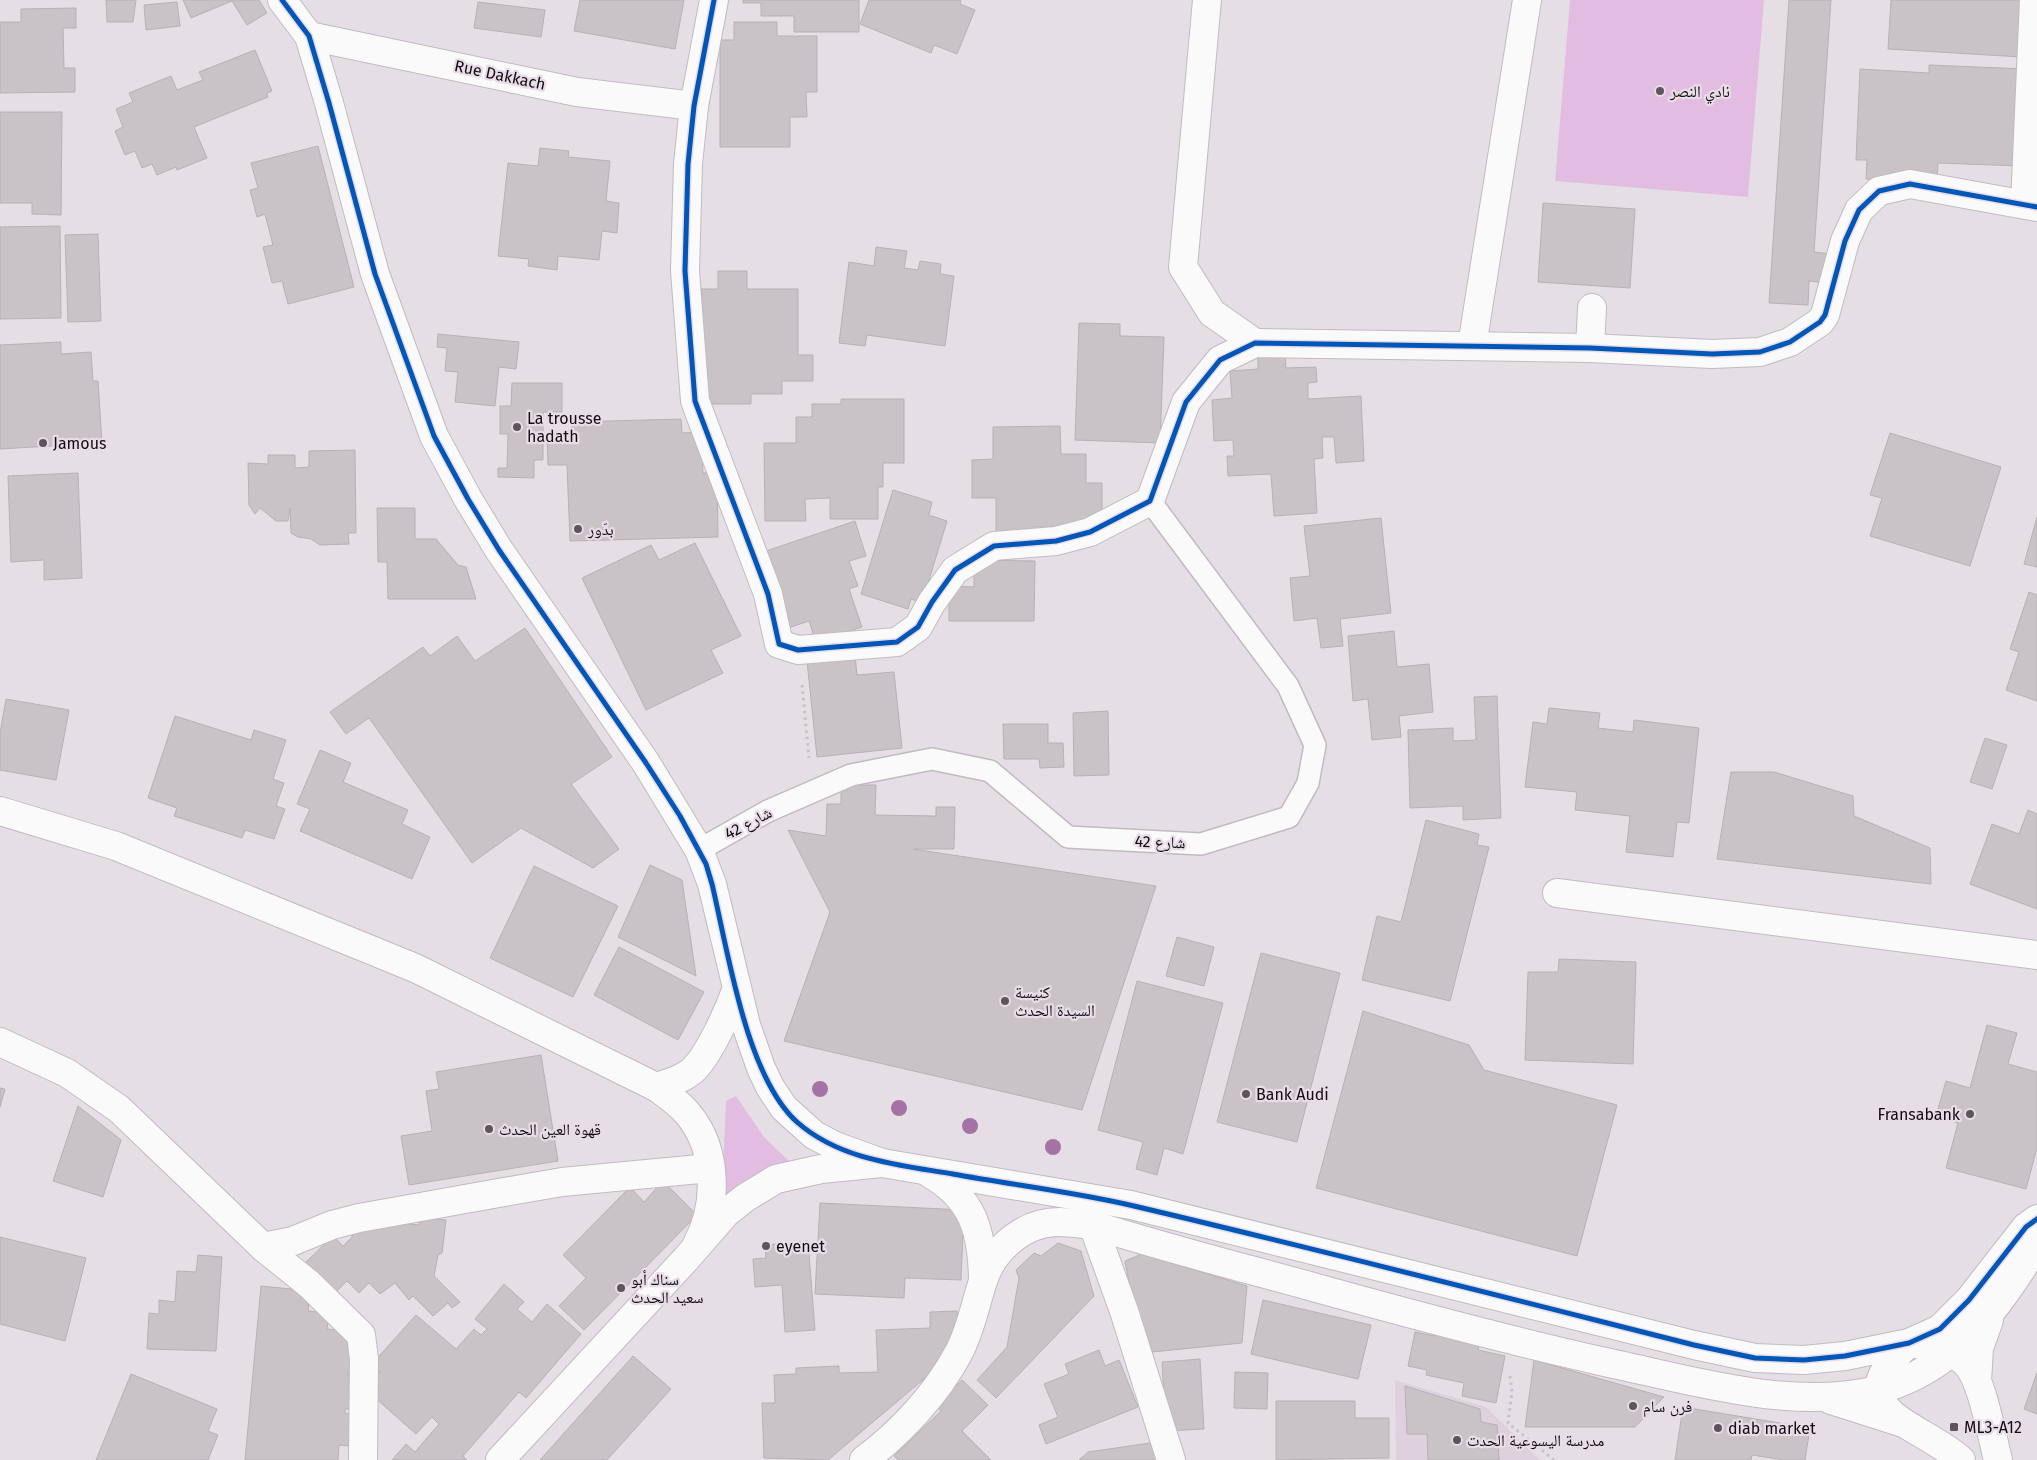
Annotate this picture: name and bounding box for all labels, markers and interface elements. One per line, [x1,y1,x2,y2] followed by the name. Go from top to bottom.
[453,56,547,94] street label: Rue Dakkach
[1669,82,1730,104] place label: نادي النصر
[1654,85,1666,97] marker: نادي النصر
[527,409,601,446] place label: La trousse hadath
[511,421,523,433] marker: La trousse hadath
[53,434,106,453] place label: Jamous
[37,437,49,449] marker: Jamous
[587,520,614,539] place label: بدّور
[572,523,584,535] marker: بدّور
[721,803,775,844] street label: شارع 42
[1134,832,1186,853] street label: شارع 42
[1015,983,1095,1020] place label: كنيسة السيدة الحدث
[999,995,1011,1007] marker: كنيسة السيدة الحدث
[1256,1085,1329,1104] place label: Bank Audi
[1240,1088,1252,1100] marker: Bank Audi
[1877,1105,1961,1124] place label: Fransabank
[1964,1108,1976,1120] marker: Fransabank
[499,1120,601,1140] place label: قهوة العين الحدث
[483,1123,495,1135] marker: قهوة العين الحدث
[776,1237,825,1256] place label: eyenet
[760,1240,772,1252] marker: eyenet
[631,1270,704,1307] place label: سناك أبو سعيد الحدث
[615,1282,627,1294] marker: سناك أبو سعيد الحدث
[1643,1397,1692,1417] place label: فرن سام
[1627,1400,1639,1412] marker: فرن سام
[1964,1418,2022,1437] place label: ML3-A12
[1728,1419,1816,1438] place label: diab market
[1948,1421,1960,1433] marker: ML3-A12
[1712,1422,1724,1434] marker: diab market
[1467,1431,1604,1450] place label: مدرسة اليسوعية الحدت
[1451,1434,1463,1446] marker: مدرسة اليسوعية الحدت

